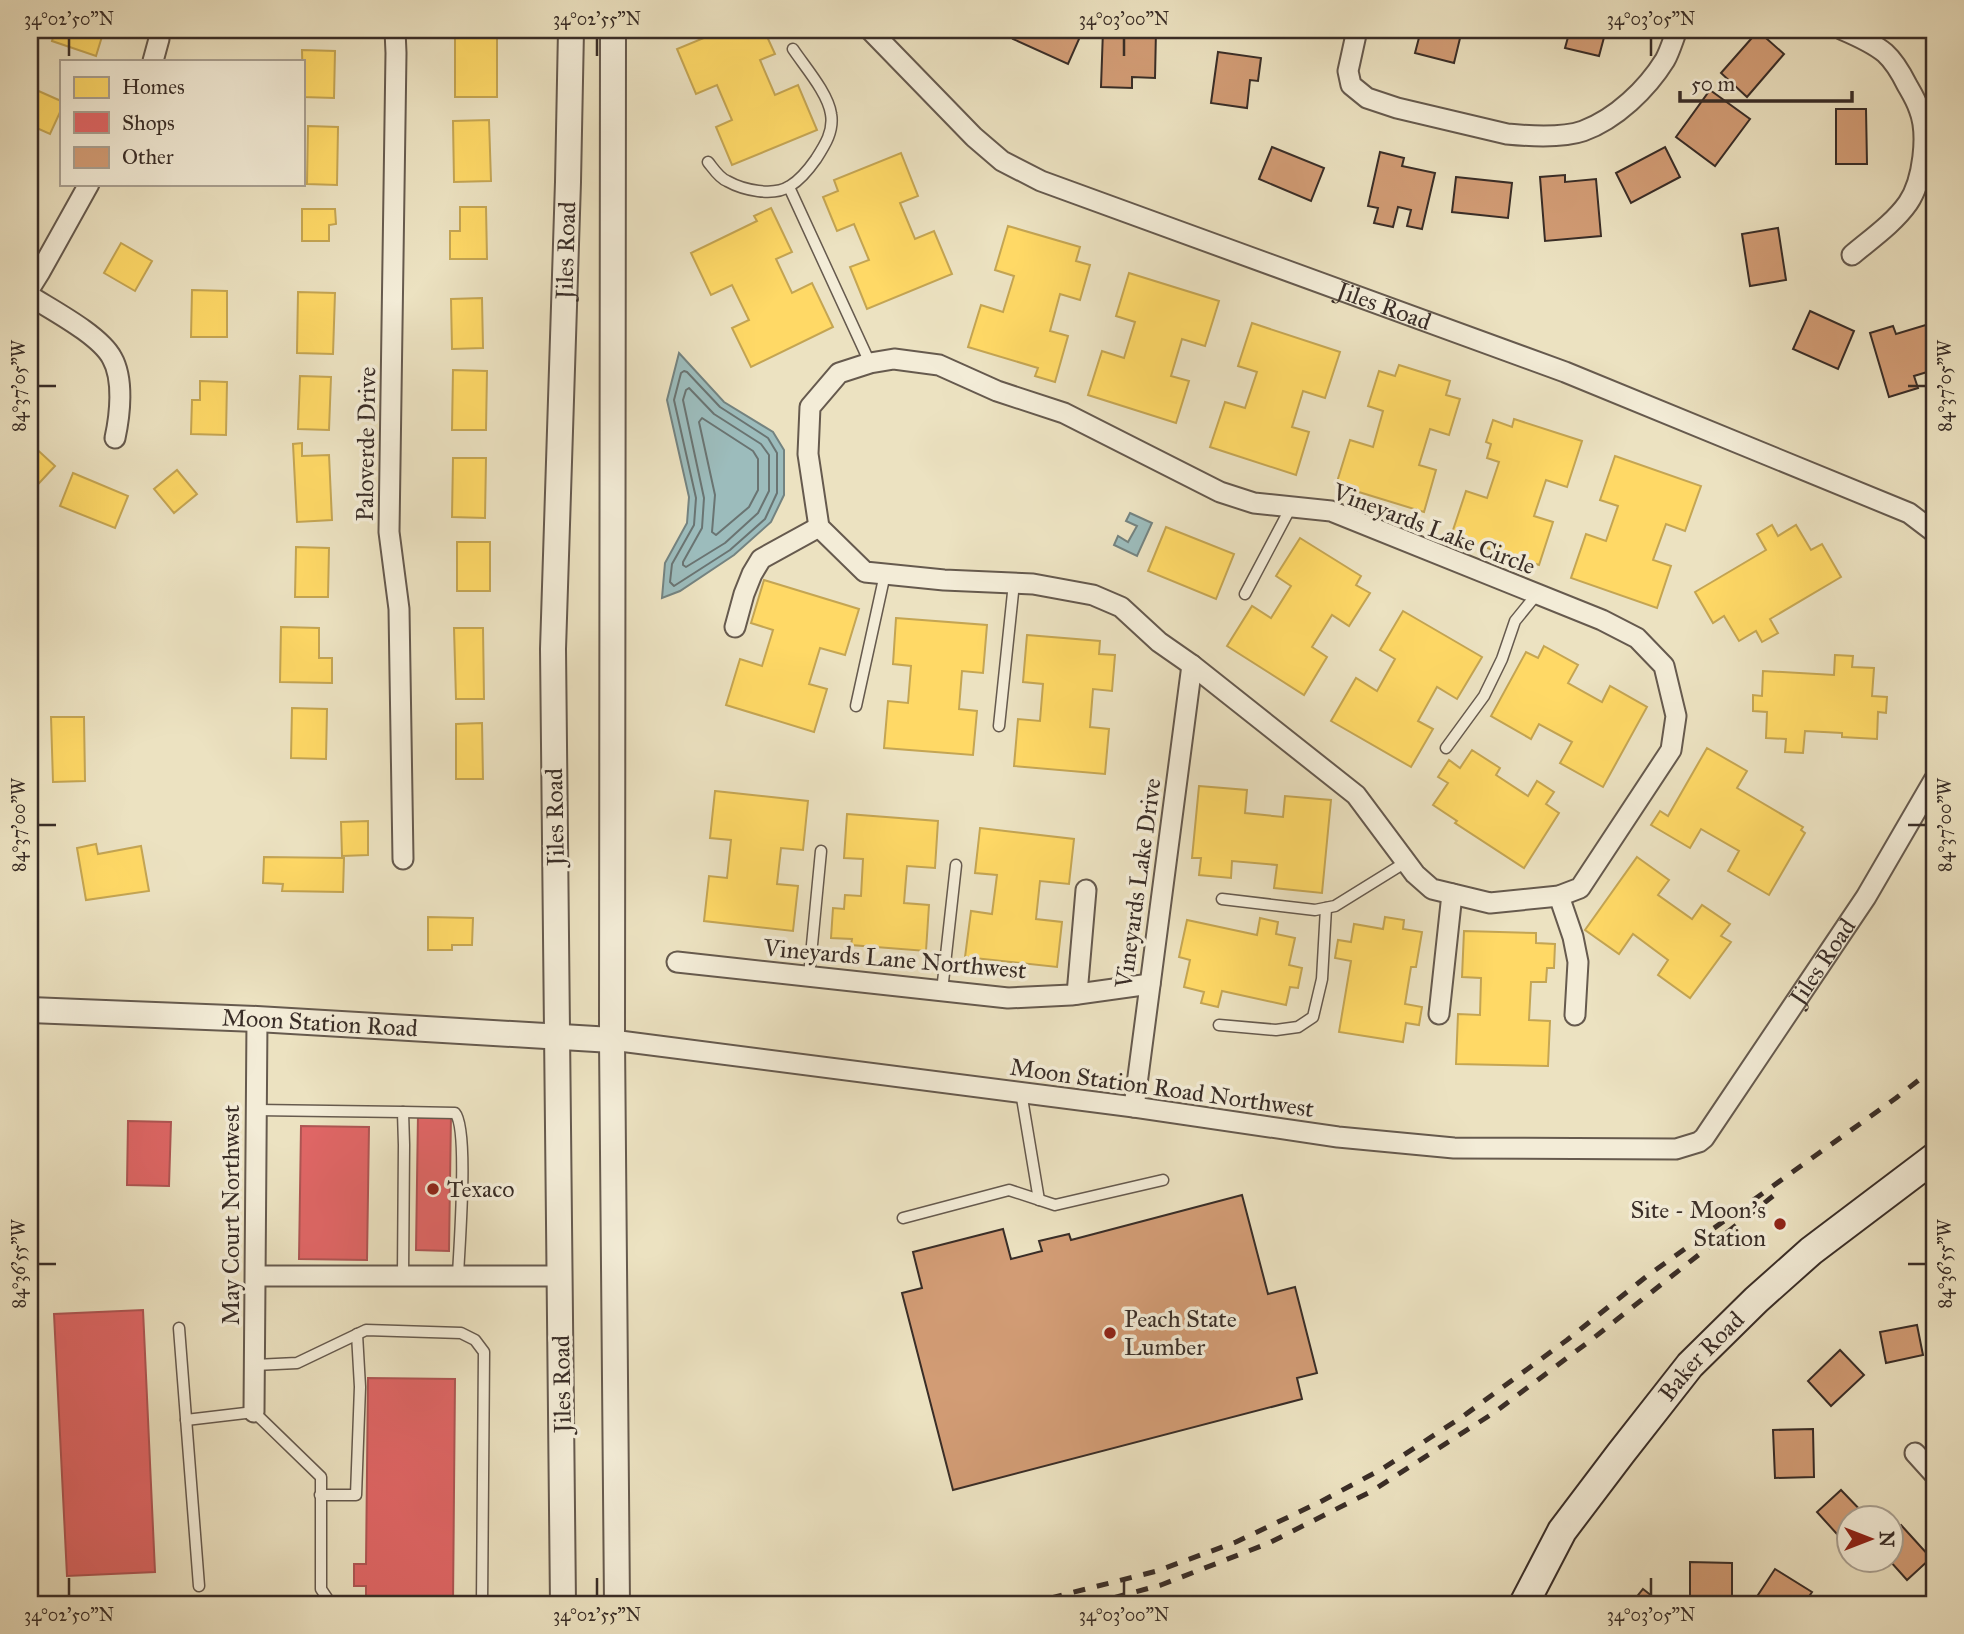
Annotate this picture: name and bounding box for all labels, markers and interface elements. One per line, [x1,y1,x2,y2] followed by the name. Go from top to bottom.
[24,8,114,30] text: 34°02'50"N
[553,8,641,30] text: 34°02'55"N
[1079,8,1169,30] text: 34°03'00"N
[1607,8,1695,30] text: 34°03'05"N
[60,60,304,186] legend
[1680,60,1852,104] scale bar
[1691,71,1736,97] text: 50 m
[122,74,185,100] text: Homes
[122,110,175,136] text: Shops
[122,144,174,170] text: Other
[549,201,582,303] street label: Jiles Road
[1330,274,1435,337] street label: Jiles Road
[8,339,30,432] text: 84°37'05"W
[1934,339,1956,432] text: 84°37'05"W
[350,366,382,522] street label: Paloverde Drive
[1327,476,1540,581] street label: Vineyards Lake Circle
[539,768,571,869] street label: Jiles Road
[1108,776,1168,991] street label: Vineyards Lake Drive
[8,777,30,872] text: 84°37'00"W
[1934,777,1956,872] text: 84°37'00"W
[1781,913,1862,1013] street label: Jiles Road
[761,932,1028,985] street label: Vineyards Lane Northwest
[221,1003,419,1043] street label: Moon Station Road
[1008,1052,1316,1124] street label: Moon Station Road Northwest
[216,1104,246,1325] street label: May Court Northwest
[447,1174,515,1204] place label: Texaco
[425,1181,441,1197] marker: Texaco
[1630,1195,1766,1253] place label: Site - Moon's Station
[1772,1216,1788,1232] marker: Site - Moon's Station
[8,1218,30,1309] text: 84°36'55"W
[1934,1218,1956,1309] text: 84°36'55"W
[1124,1304,1237,1362] place label: Peach State Lumber
[1652,1305,1751,1407] street label: Baker Road
[1102,1325,1118,1341] marker: Peach State Lumber
[546,1335,578,1436] street label: Jiles Road
[1834,1504,1904,1574] north arrow
[1875,1531,1898,1547] text: N
[24,1604,114,1626] text: 34°02'50"N
[553,1604,641,1626] text: 34°02'55"N
[1079,1604,1169,1626] text: 34°03'00"N
[1607,1604,1695,1626] text: 34°03'05"N

